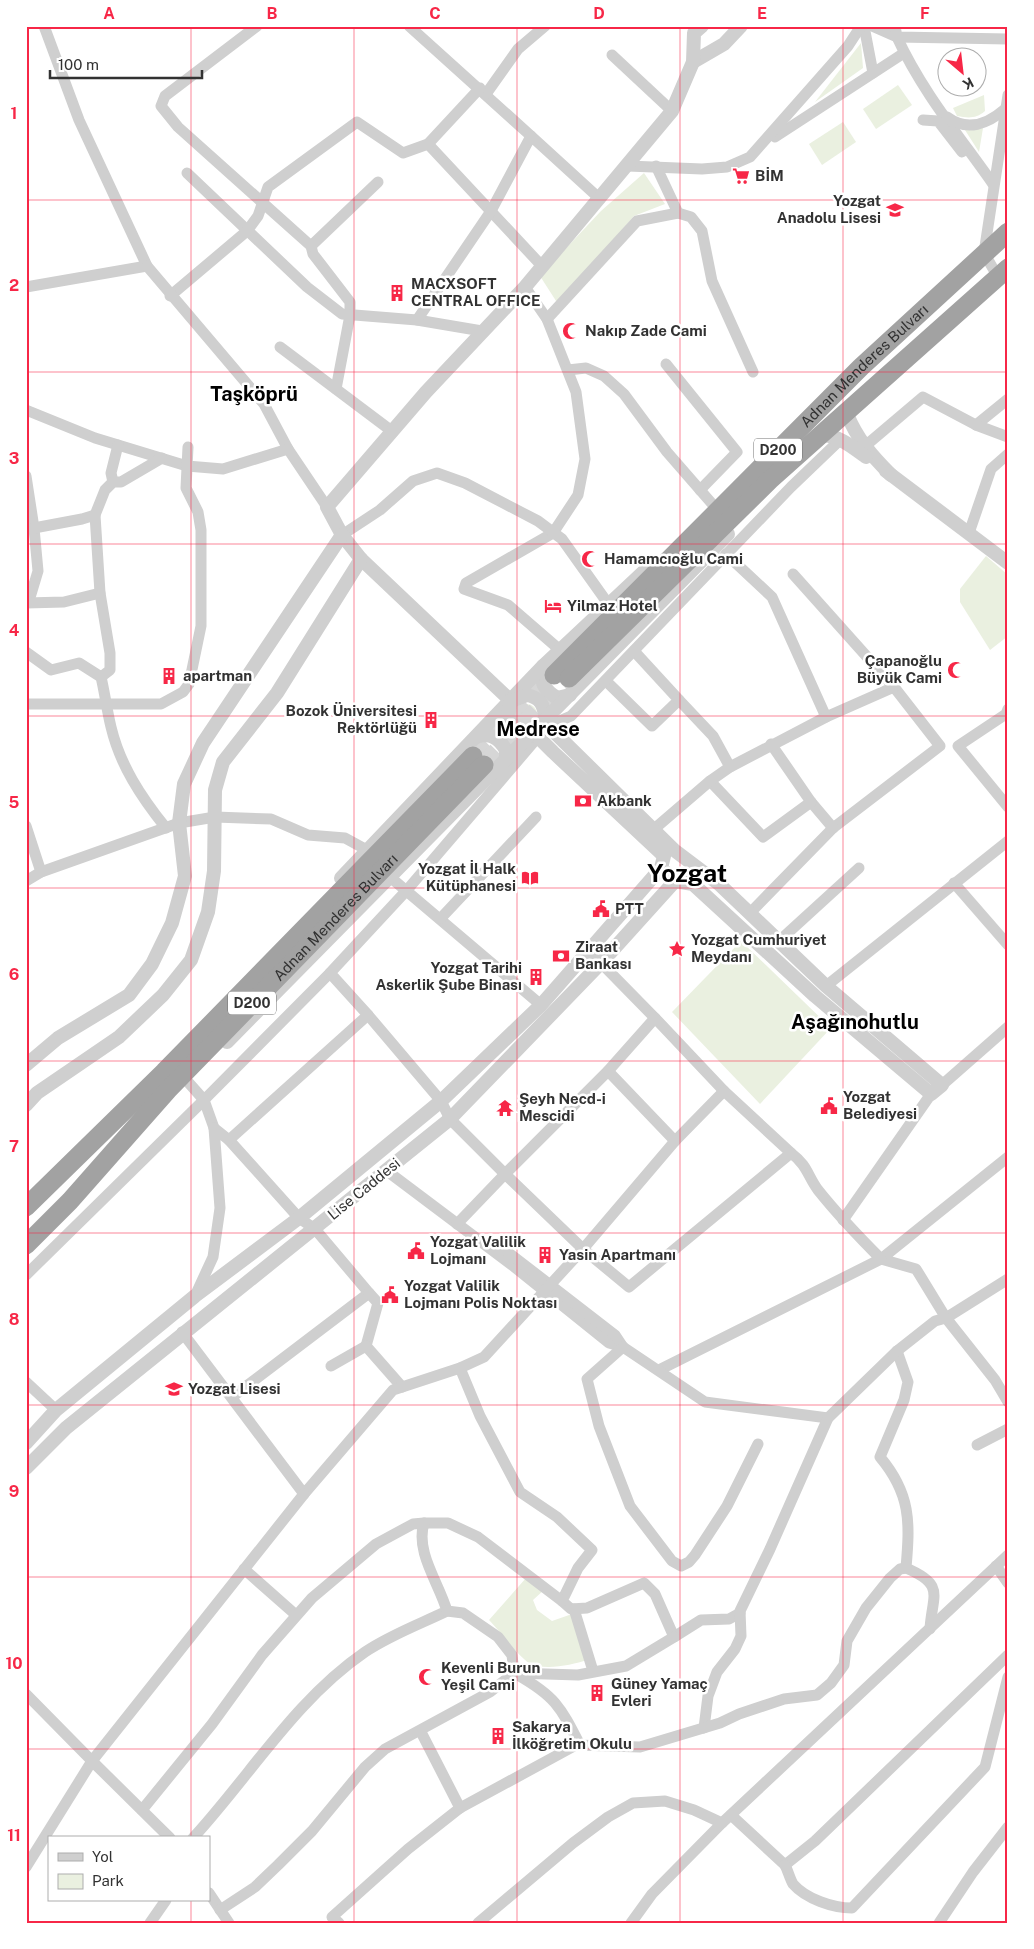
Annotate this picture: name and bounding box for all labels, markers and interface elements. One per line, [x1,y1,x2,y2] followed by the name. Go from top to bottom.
[103,4,115,23] text: A
[267,4,278,23] text: B
[429,4,441,23] text: C
[593,4,605,23] text: D
[757,4,767,23] text: E
[920,4,930,23] text: F
[50,48,202,80] scale bar
[936,48,986,98] north arrow
[58,56,99,73] text: 100 m
[960,74,976,93] text: K
[11,104,17,123] text: 1
[731,166,751,186] supermarket icon: BİM
[755,167,784,184] place label: BİM
[777,192,881,226] place label: Yozgat Anadolu Lisesi
[885,200,905,220] school or university icon: Yozgat Anadolu Lisesi
[411,275,541,309] place label: MACXSOFT CENTRAL OFFICE
[9,276,19,295] text: 2
[387,283,407,303] building icon: MACXSOFT CENTRAL OFFICE
[797,301,931,431] street label: Adnan Menderes Bulvarı
[561,321,581,341] mosque icon: Nakıp Zade Cami
[585,322,707,339] place label: Nakıp Zade Cami
[210,382,298,406] district label: Taşköprü
[754,438,802,462] road number: D200
[9,449,19,468] text: 3
[580,549,600,569] mosque icon: Hamamcıoğlu Cami
[604,550,743,567] place label: Hamamcıoğlu Cami
[543,596,563,616] hotel icon: Yilmaz Hotel
[567,597,658,614] place label: Yilmaz Hotel
[9,621,20,640] text: 4
[857,652,942,686] place label: Çapanoğlu Büyük Cami
[946,660,966,680] mosque icon: Çapanoğlu Büyük Cami
[159,666,179,686] building icon: apartman
[183,667,252,684] place label: apartman
[286,702,417,736] place label: Bozok Üniversitesi Rektörlüğü
[421,710,441,730] building icon: Bozok Üniversitesi Rektörlüğü
[496,717,580,741] district label: Medrese
[573,791,593,811] bank icon: Akbank
[597,792,652,809] place label: Akbank
[9,793,20,812] text: 5
[270,850,401,984] street label: Adnan Menderes Bulvarı
[647,858,727,888] district label: Yozgat
[418,860,516,894] place label: Yozgat İl Halk Kütüphanesi
[520,868,540,888] library icon: Yozgat İl Halk Kütüphanesi
[591,899,611,919] public building icon: PTT
[615,900,644,917] place label: PTT
[691,931,827,965] place label: Yozgat Cumhuriyet Meydanı
[575,938,631,972] place label: Ziraat Bankası
[667,939,687,959] place icon: Yozgat Cumhuriyet Meydanı
[551,946,571,966] bank icon: Ziraat Bankası
[375,959,522,993] place label: Yozgat Tarihi Askerlik Şube Binası
[9,965,19,984] text: 6
[526,967,546,987] building icon: Yozgat Tarihi Askerlik Şube Binası
[228,991,276,1014] road number: D200
[791,1010,919,1034] district label: Aşağınohutlu
[843,1088,917,1122] place label: Yozgat Belediyesi
[519,1090,606,1124] place label: Şeyh Necd-i Mescidi
[819,1096,839,1116] public building icon: Yozgat Belediyesi
[495,1098,515,1118] temple icon: Şeyh Necd-i Mescidi
[9,1137,19,1156] text: 7
[324,1154,403,1223] street label: Lise Caddesi
[430,1233,526,1267] place label: Yozgat Valilik Lojmanı
[406,1241,426,1261] public building icon: Yozgat Valilik Lojmanı
[535,1245,555,1265] building icon: Yasin Apartmanı
[559,1246,676,1263] place label: Yasin Apartmanı
[404,1277,557,1311] place label: Yozgat Valilik Lojmanı Polis Noktası
[380,1285,400,1305] public building icon: Yozgat Valilik Lojmanı Polis Noktası
[9,1310,20,1329] text: 8
[164,1379,184,1399] school or university icon: Yozgat Lisesi
[188,1380,281,1397] place label: Yozgat Lisesi
[9,1482,19,1501] text: 9
[5,1654,23,1673] text: 10
[441,1659,540,1693] place label: Kevenli Burun Yeşil Cami
[417,1667,437,1687] mosque icon: Kevenli Burun Yeşil Cami
[611,1675,708,1709] place label: Güney Yamaç Evleri
[587,1683,607,1703] building icon: Güney Yamaç Evleri
[512,1718,632,1752] place label: Sakarya İlköğretim Okulu
[488,1726,508,1746] building icon: Sakarya İlköğretim Okulu
[7,1826,21,1845] text: 11
[48,1836,210,1902] legend
[92,1848,113,1865] text: Yol
[92,1872,124,1889] text: Park

